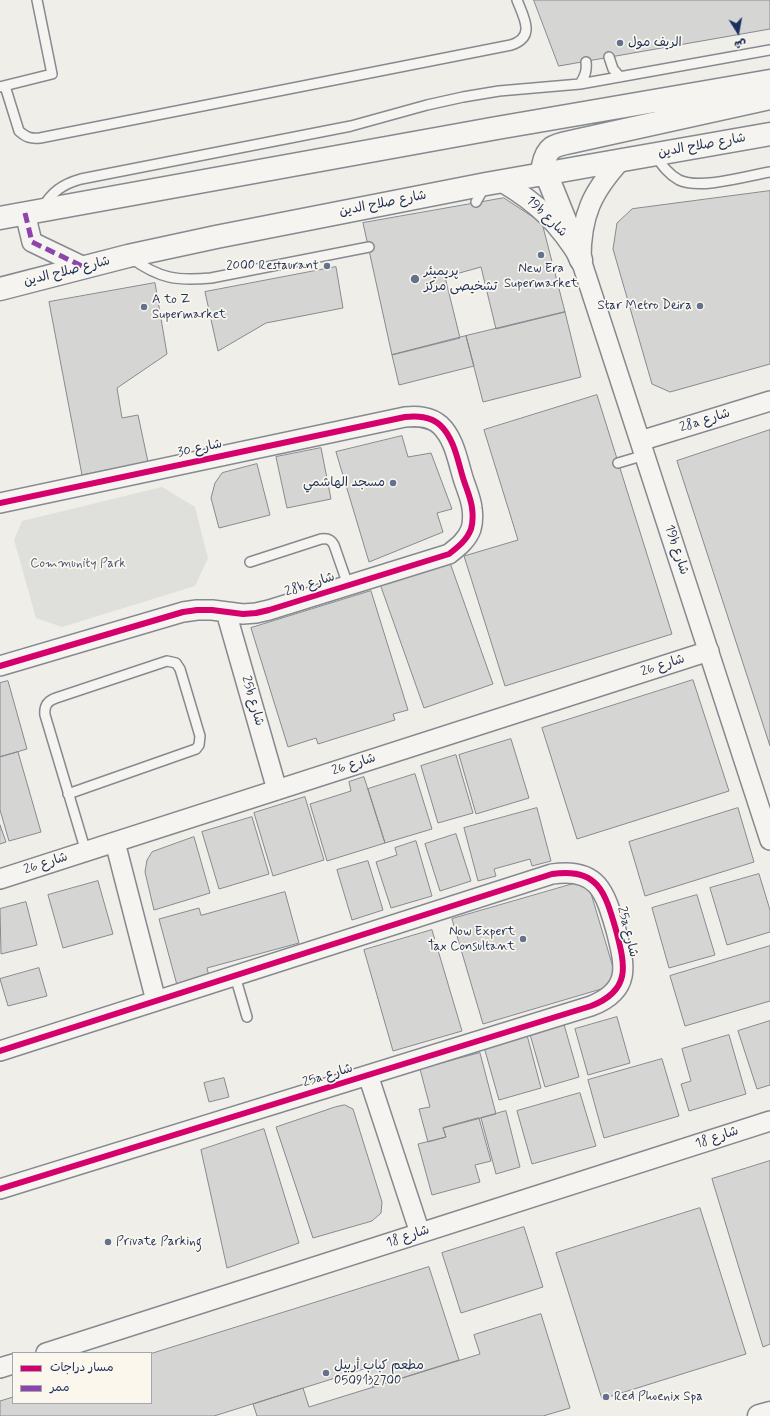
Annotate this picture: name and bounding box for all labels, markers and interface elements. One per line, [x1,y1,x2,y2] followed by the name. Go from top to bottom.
[718,12,758,52] north arrow
[628,35,682,51] place label: الريف مول
[733,36,748,52] text: ش
[615,38,625,48] marker: الريف مول
[657,131,747,161] street label: شارع صلاح الدين
[338,188,428,220] street label: شارع صلاح الدين
[522,193,570,241] street label: 19b شارع
[536,250,546,260] marker: New Era Supermarket
[22,254,112,290] street label: شارع صلاح الدين
[226,258,319,274] place label: 2000 Restaurant
[322,261,332,271] marker: 2000 Restaurant
[504,261,578,292] place label: New Era Supermarket
[424,264,497,295] place label: پریمیئر تشخیصی مرکز
[409,273,421,285] marker: پریمیئر تشخیصی مرکز
[152,292,226,323] place label: A to Z Supermarket
[598,298,692,314] place label: Star Metro Deira
[695,301,705,311] marker: Star Metro Deira
[139,302,149,312] marker: A to Z Supermarket
[678,406,732,436] street label: 28a شارع
[176,437,224,461] street label: شارع 30
[303,475,385,491] place label: مسجد الهاشمي
[388,478,398,488] marker: مسجد الهاشمي
[661,523,691,577] street label: 19b شارع
[30,556,126,572] park label: Community Park
[283,570,337,600] street label: 28b شارع
[639,652,687,680] street label: شارع 26
[237,674,267,728] street label: 25b شارع
[330,751,378,779] street label: شارع 26
[22,850,70,878] street label: شارع 26
[613,905,641,959] street label: 25a شارع
[428,924,515,955] place label: Now Expert Tax Consultant
[518,934,528,944] marker: Now Expert Tax Consultant
[301,1061,355,1091] street label: 25a شارع
[693,1124,741,1152] street label: شارع 18
[384,1223,432,1251] street label: شارع 18
[116,1234,202,1250] place label: Private Parking
[103,1237,113,1247] marker: Private Parking
[12,1352,152,1404] legend
[334,1358,424,1389] place label: مطعم كباب أربيل 0509132700
[50,1360,114,1376] text: مسار دراجات
[321,1368,331,1378] marker: مطعم كباب أربيل 0509132700
[50,1380,69,1396] text: ممر
[614,1389,703,1405] place label: Red Phoenix Spa
[601,1392,611,1402] marker: Red Phoenix Spa

